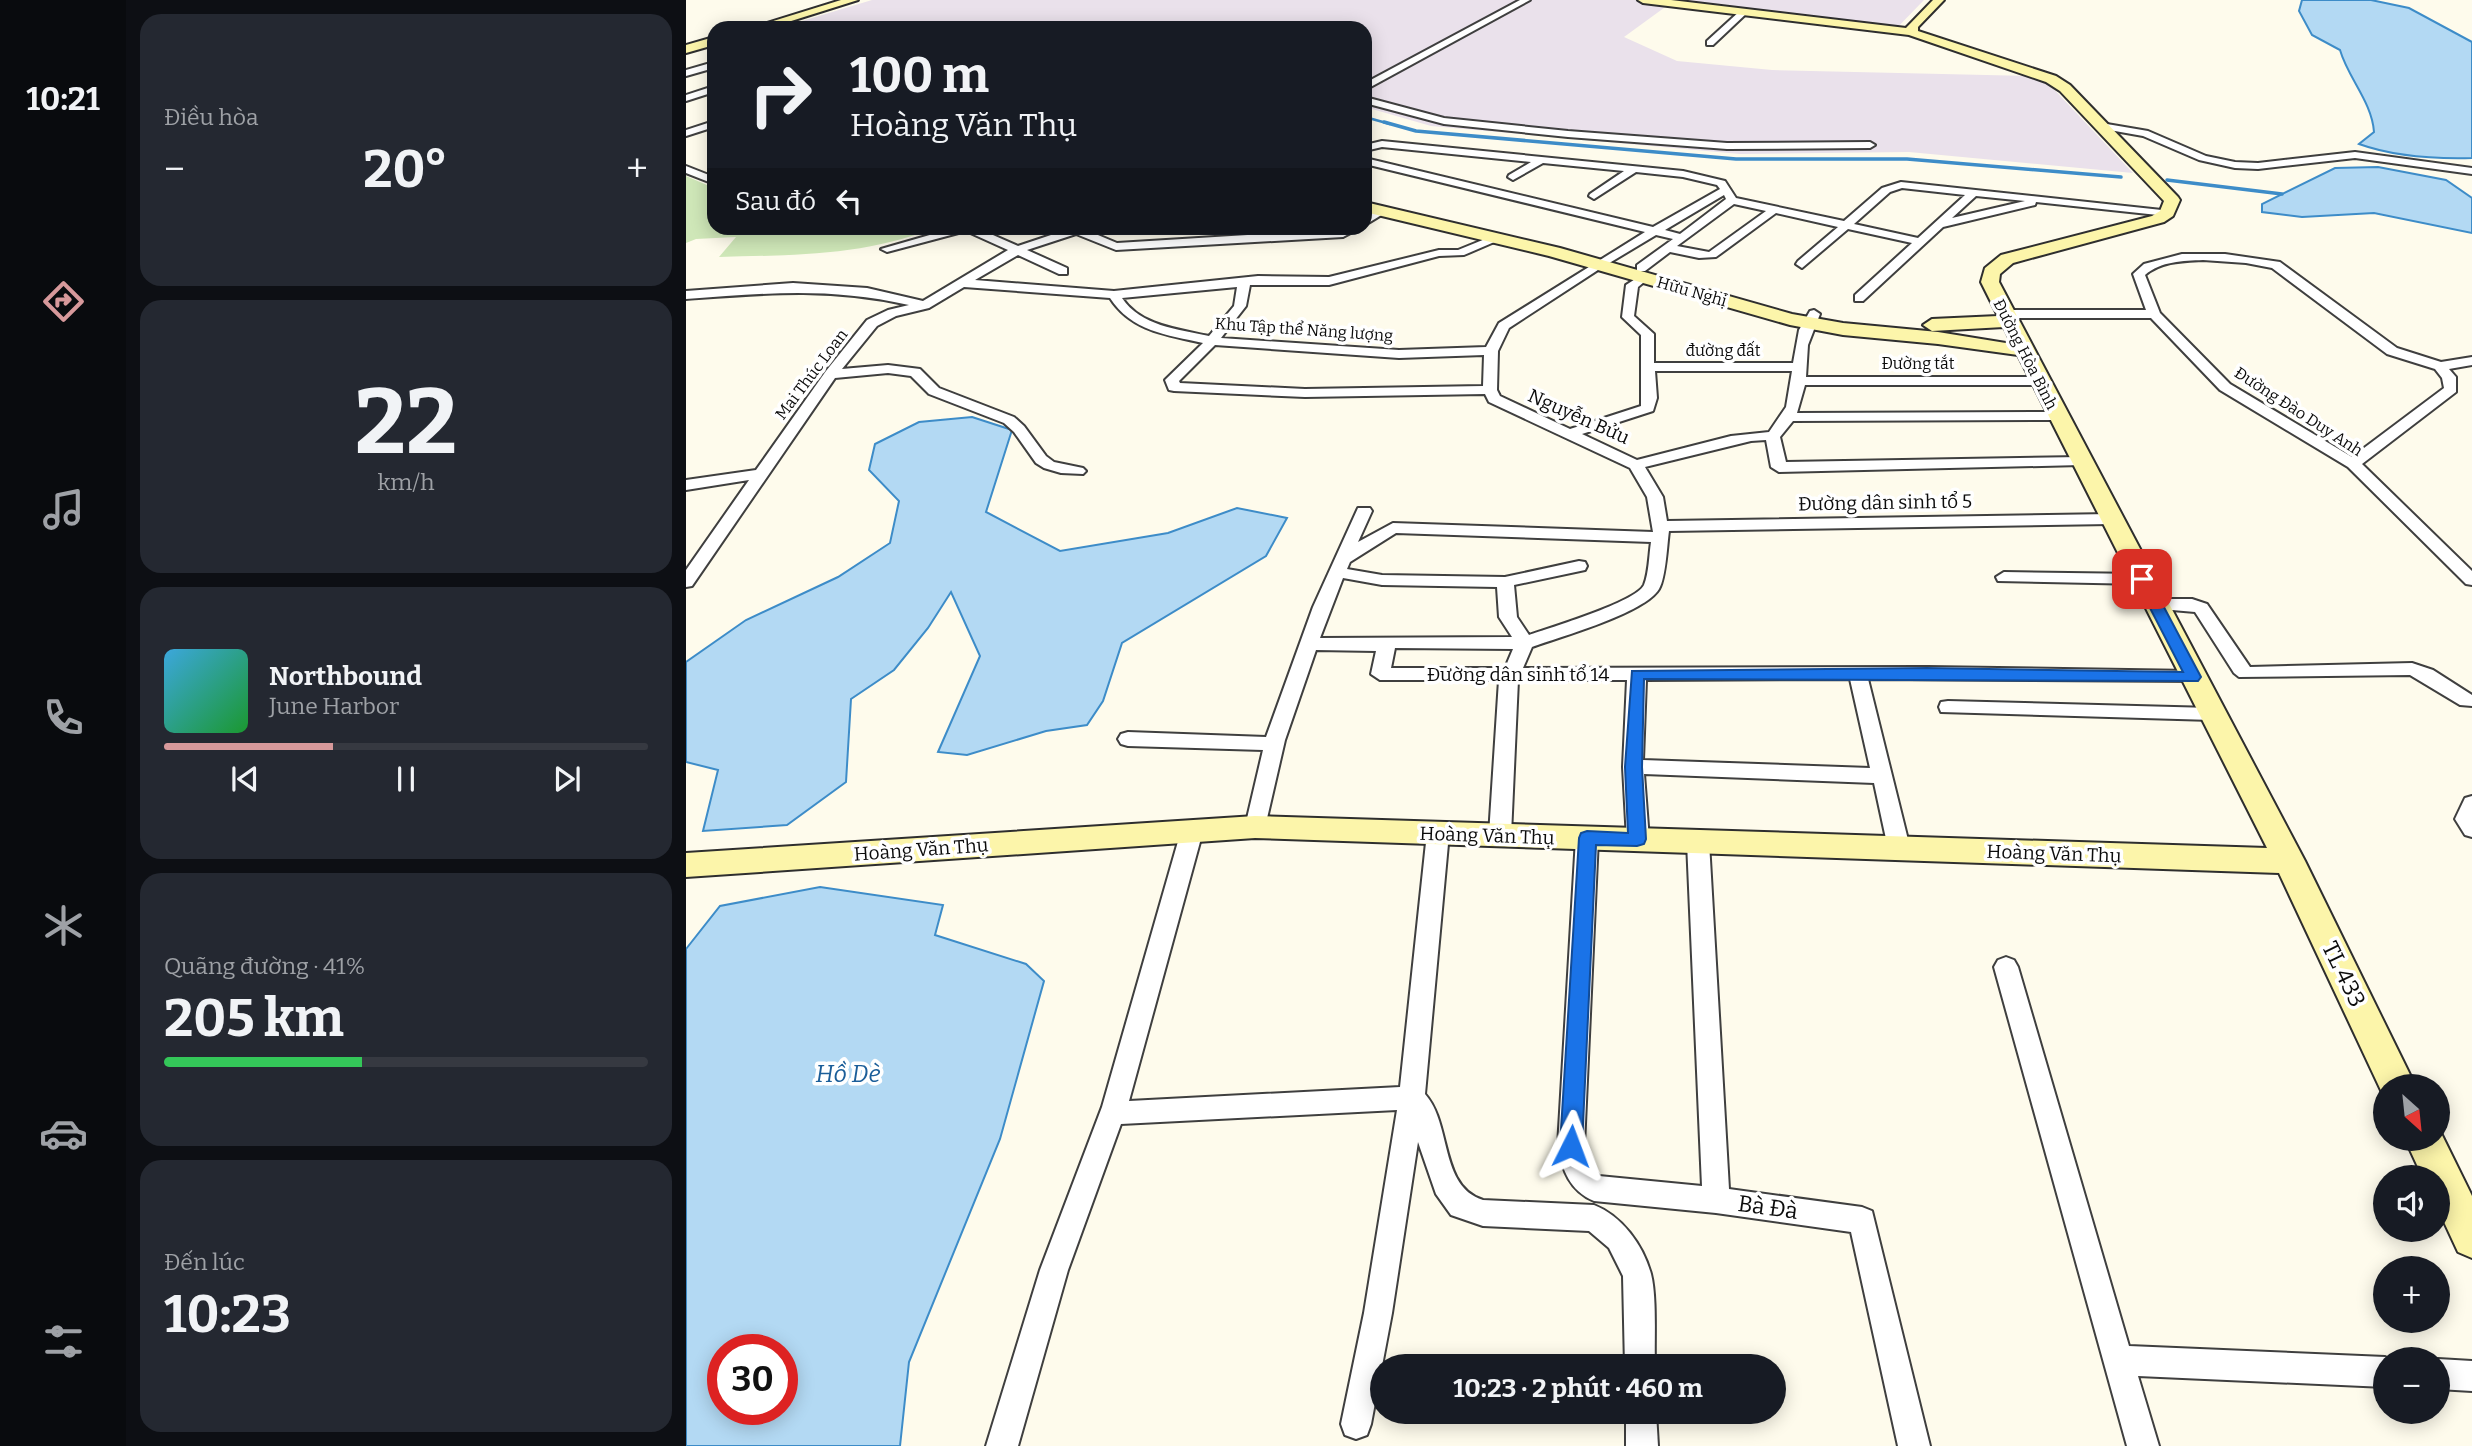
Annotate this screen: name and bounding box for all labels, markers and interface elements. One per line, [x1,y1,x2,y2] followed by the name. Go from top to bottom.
[850,46,989,105] text: 100 m
[735,49,826,140] icon: right
[26,80,100,118] text: 10:21
[164,103,259,131] text: Điều hòa
[850,106,1077,144] text: Hoàng Văn Thụ
[363,138,448,201] text: 20°
[164,146,185,192] text: −
[626,146,648,192] text: +
[830,182,868,220] icon: left
[735,186,816,217] text: Sau đó
[1655,272,1729,311] street label: Hữu Nghị
[39,277,88,326] icon: directions
[1990,296,2062,413] street label: Đường Hòa Bình
[1214,314,1394,345] street label: Khu Tập thể Năng lượng
[771,326,851,423] street label: Mai Thúc Loan
[1686,340,1761,360] street label: đường đất
[1881,354,1955,373] street label: Đường tắt
[2231,363,2366,460] street label: Đường Đào Duy Anh
[355,368,457,477] text: 22
[1525,384,1633,449] street label: Nguyễn Bửu
[378,468,434,496] text: km/h
[39,485,88,534] icon: music
[1798,489,1972,516] street label: Đường dân sinh tổ 5
[2112,549,2172,609] pin
[2123,560,2161,598] icon: arrive
[269,661,422,692] text: Northbound
[1427,663,1609,686] street label: Đường dân sinh tổ 14
[269,692,399,720] text: June Harbor
[39,693,88,742] icon: phone
[226,760,264,798] icon: previous
[387,760,425,798] icon: pause
[548,760,586,798] icon: next
[1419,822,1555,849] street label: Hoàng Văn Thụ
[853,833,989,866] street label: Hoàng Văn Thụ
[1986,840,2122,867] street label: Hoàng Văn Thụ
[39,901,88,950] icon: climate
[2316,937,2372,1011] street label: TL 433
[164,952,365,980] text: Quãng đường · 41%
[164,987,344,1050] text: 205 km
[816,1060,880,1088] water label: Hồ Dè
[2373,1074,2450,1152] north arrow
[2373,1074,2450,1424] map controls
[39,1109,88,1158] icon: car
[1534,1109,1608,1183] position arrow
[2373,1165,2450,1242] button: sound
[1736,1189,1800,1225] street label: Bà Đà
[164,1248,245,1276] text: Đến lúc
[2373,1256,2450,1333] button: +
[164,1283,291,1346] text: 10:23
[39,1317,88,1366] icon: filters
[707,1334,798,1425] speed limit sign: 30
[2373,1347,2450,1424] button: −
[1453,1373,1703,1404] text: 10:23 · 2 phút · 460 m

